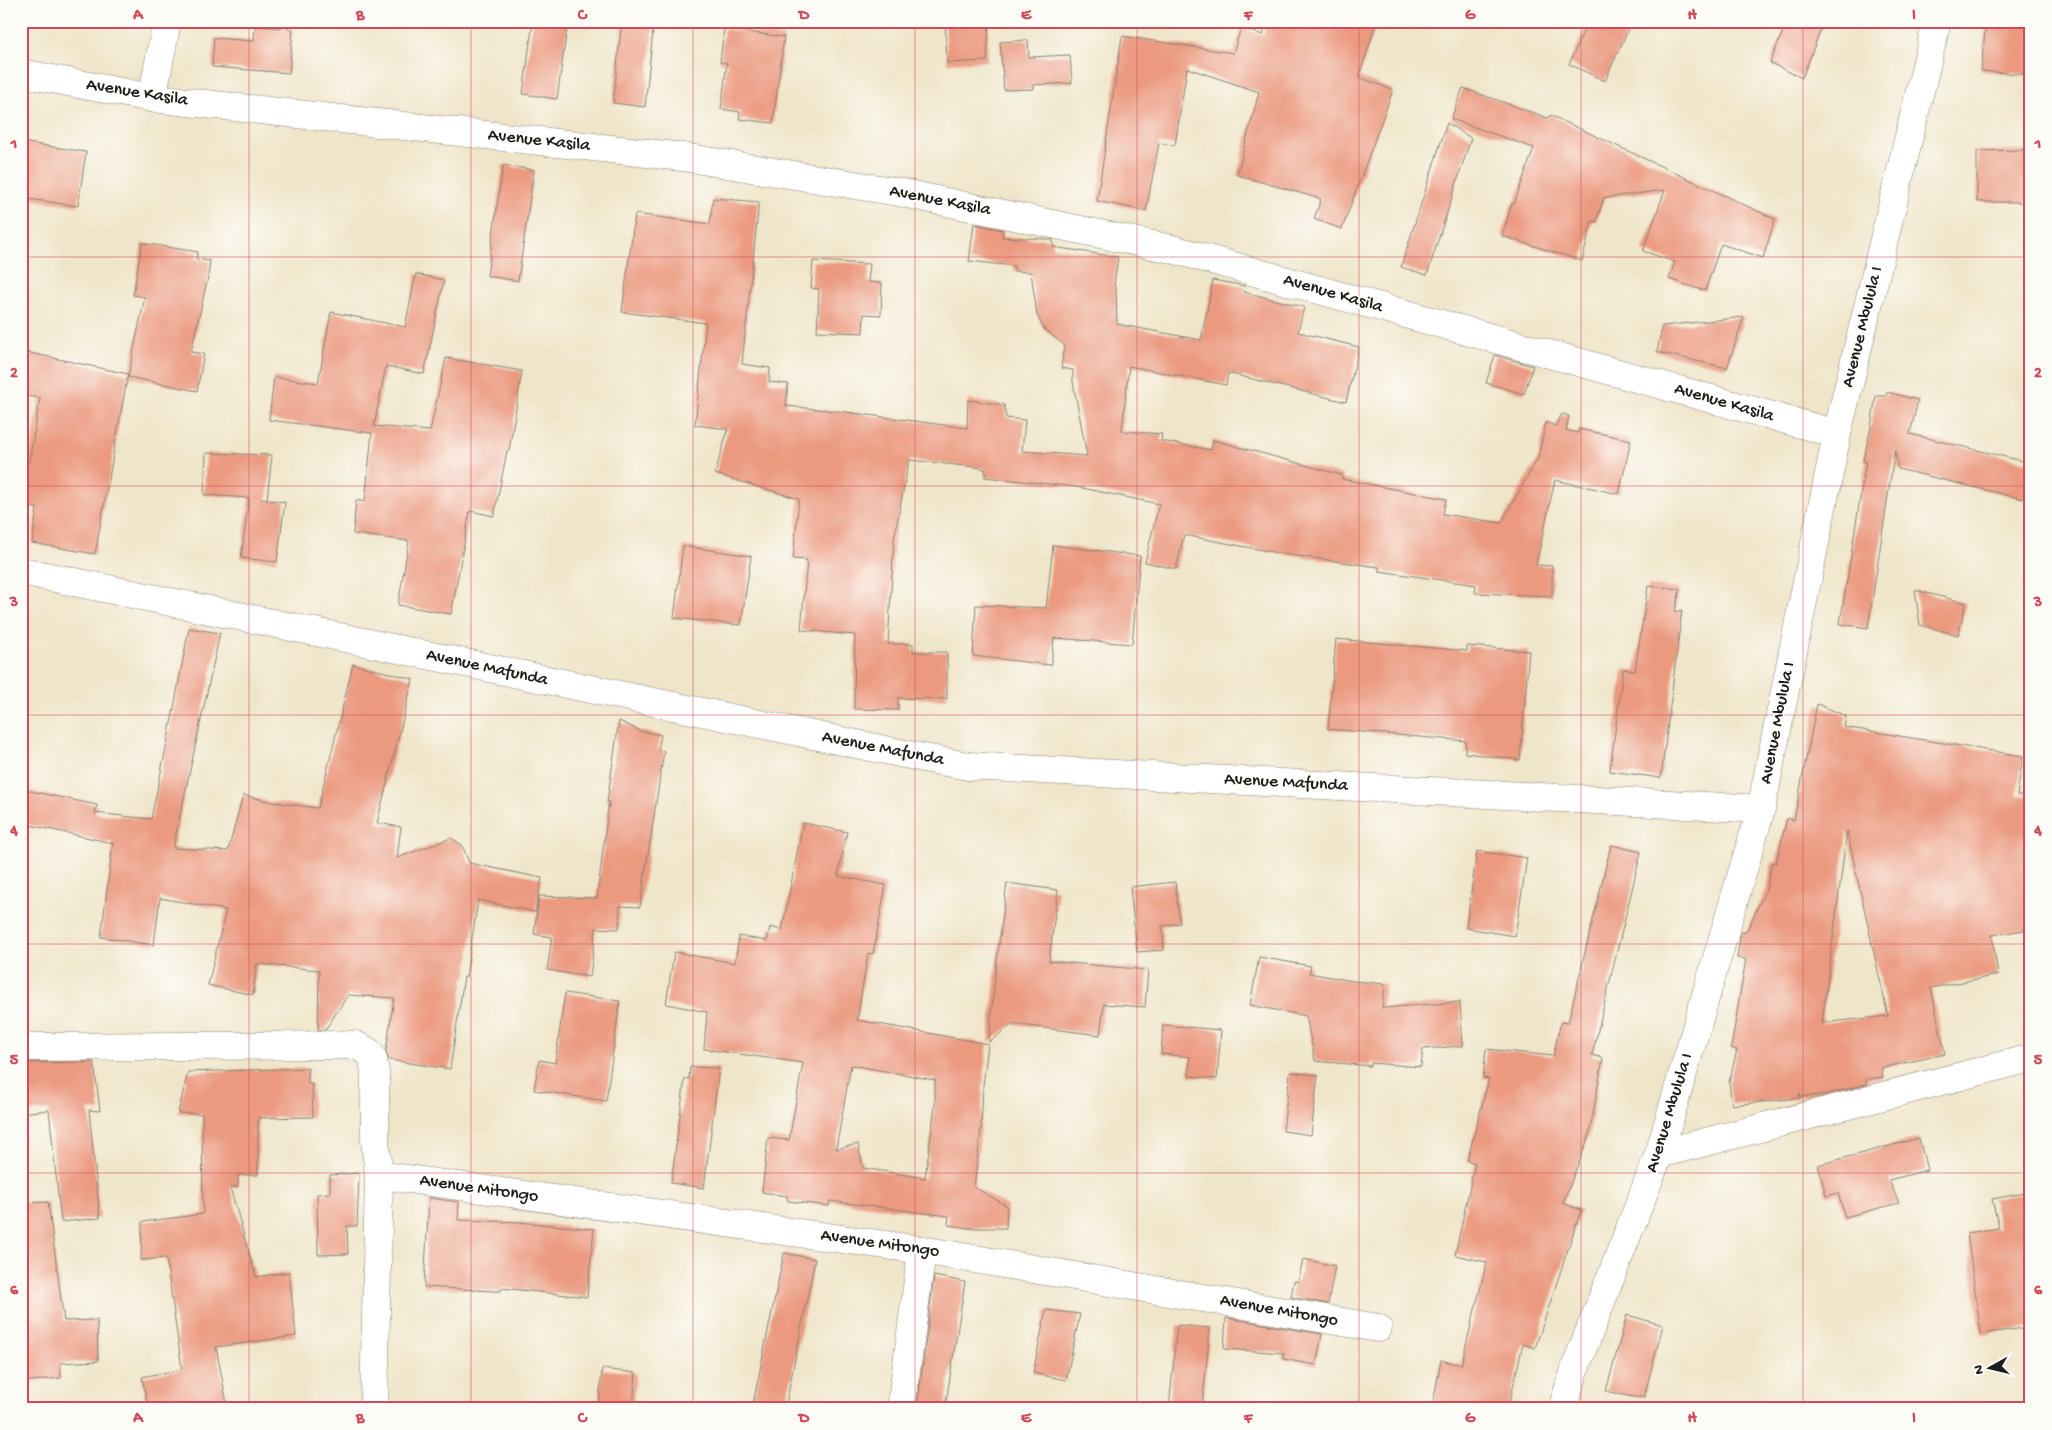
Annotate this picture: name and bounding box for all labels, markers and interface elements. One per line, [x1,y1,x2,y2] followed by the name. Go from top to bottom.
[132,7,144,26] text: A
[355,7,365,26] text: B
[577,7,588,26] text: C
[797,7,810,26] text: D
[1021,7,1032,26] text: E
[1243,7,1254,26] text: F
[1465,7,1476,26] text: G
[1687,7,1697,26] text: H
[1912,7,1916,26] text: I
[85,75,190,112] street label: Avenue Kasila
[487,125,592,157] street label: Avenue Kasila
[10,136,17,155] text: 1
[2034,136,2041,155] text: 1
[888,181,993,221] street label: Avenue Kasila
[1838,264,1888,390] street label: Avenue Mbulula I
[1281,270,1386,319] street label: Avenue Kasila
[10,365,18,384] text: 2
[2034,365,2042,384] text: 2
[1672,379,1777,428] street label: Avenue Kasila
[9,594,18,613] text: 3
[2033,594,2042,613] text: 3
[424,645,551,691] street label: Avenue Mafunda
[1756,660,1800,786] street label: Avenue Mbulula I
[820,727,947,771] street label: Avenue Mafunda
[1224,769,1349,797] street label: Avenue Mafunda
[9,823,18,842] text: 4
[2033,823,2042,842] text: 4
[1642,1051,1698,1175] street label: Avenue Mbulula I
[10,1052,19,1071] text: 5
[2034,1052,2043,1071] text: 5
[418,1170,540,1208] street label: Avenue Mitongo
[819,1225,941,1263] street label: Avenue Mitongo
[10,1282,19,1301] text: 6
[2034,1282,2043,1301] text: 6
[1218,1290,1340,1332] street label: Avenue Mitongo
[1964,1342,2014,1392] north arrow
[1971,1364,1989,1375] text: N
[132,1410,144,1429] text: A
[355,1410,365,1429] text: B
[577,1410,588,1429] text: C
[797,1410,810,1429] text: D
[1021,1410,1032,1429] text: E
[1243,1410,1254,1429] text: F
[1465,1410,1476,1429] text: G
[1687,1410,1697,1429] text: H
[1912,1410,1916,1429] text: I

